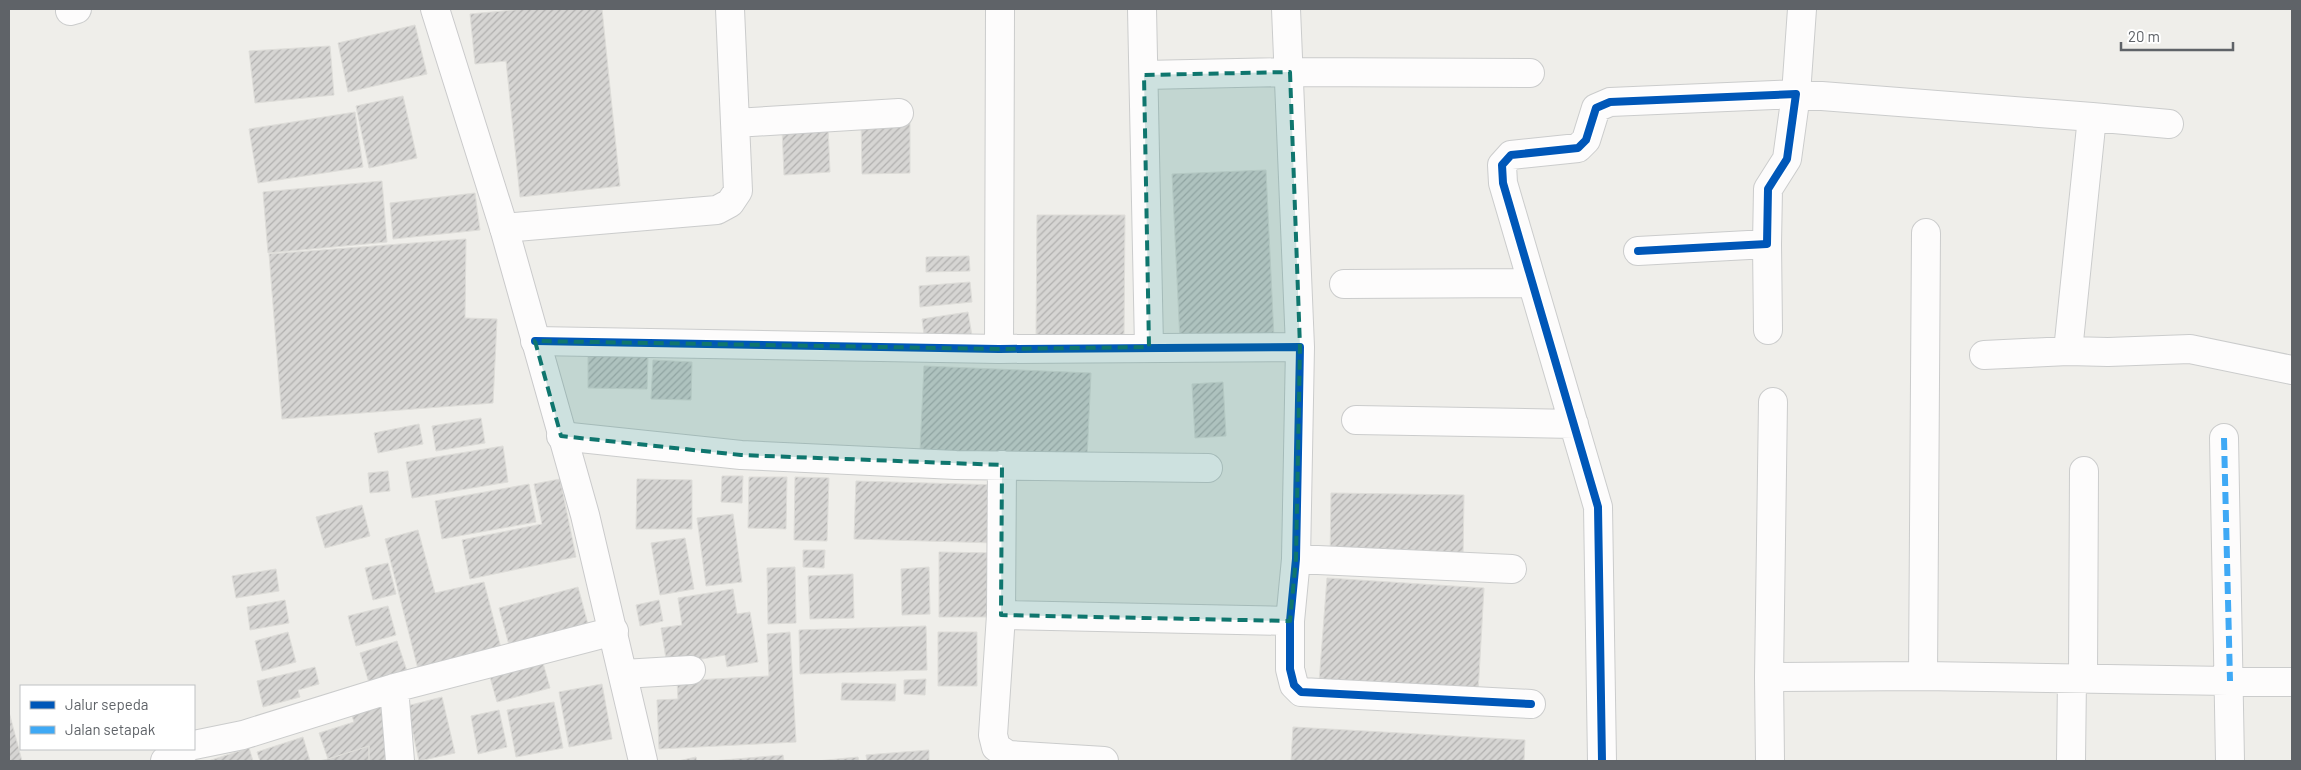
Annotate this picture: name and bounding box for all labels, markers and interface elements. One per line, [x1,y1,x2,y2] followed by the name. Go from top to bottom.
[2121,20,2234,52] scale bar
[2128,27,2160,45] text: 20 m
[20,685,195,750] legend
[65,695,149,713] text: Jalur sepeda
[65,720,156,738] text: Jalan setapak

